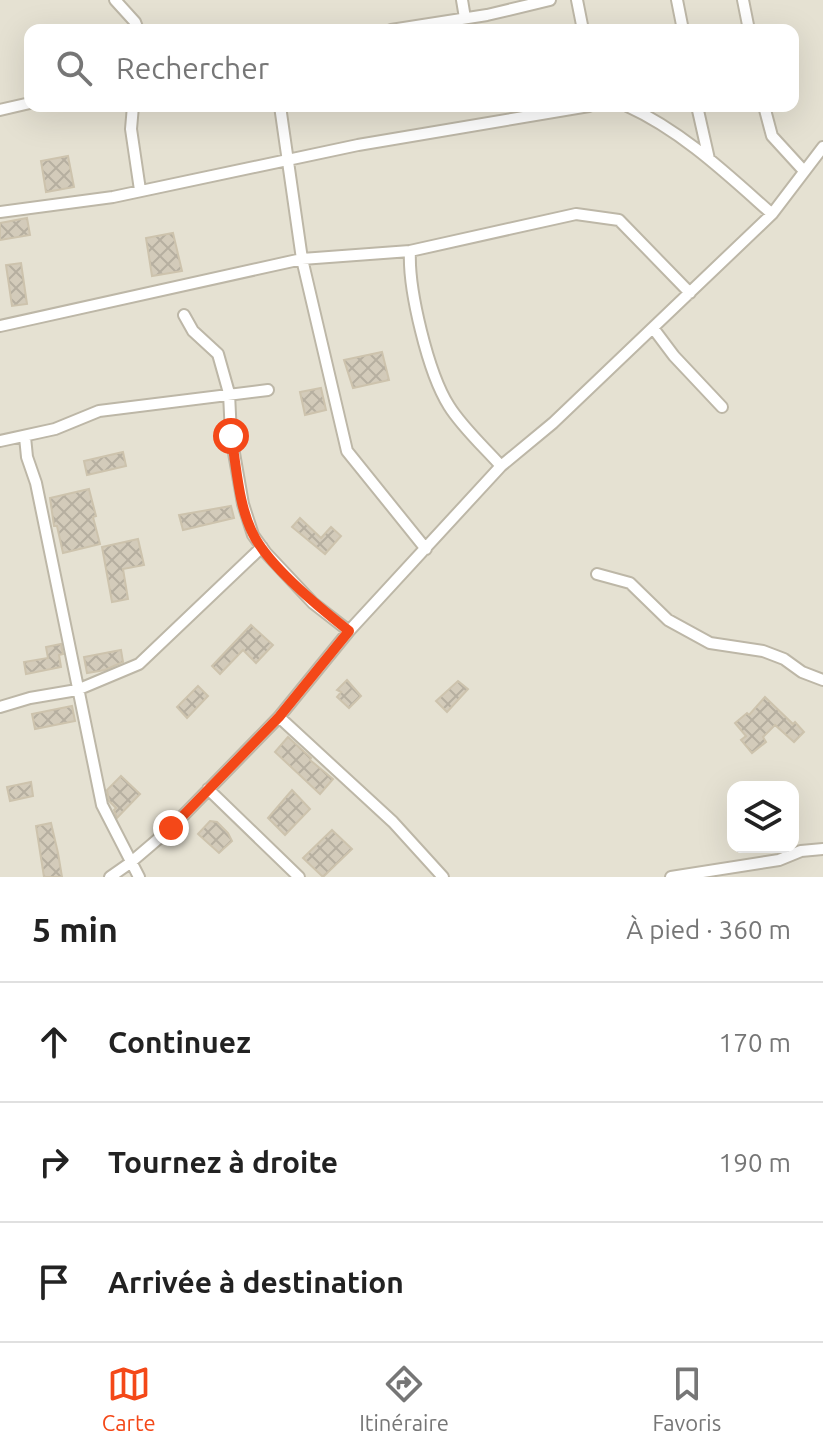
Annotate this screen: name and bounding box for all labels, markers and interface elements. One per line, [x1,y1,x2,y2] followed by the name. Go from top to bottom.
[24,24,799,112] search box
[52,46,96,90] icon: search
[116,51,269,85] text: Rechercher
[213,418,249,454] route start
[727,781,799,853] map controls
[727,781,799,853] button: layers
[153,810,189,846] route end
[32,910,118,948] text: 5 min
[626,915,791,944] text: À pied · 360 m
[32,1020,76,1064] icon: ahead
[108,1025,251,1059] text: Continuez
[719,1028,791,1057] text: 170 m
[32,1140,76,1184] icon: right
[108,1145,338,1179] text: Tournez à droite
[719,1148,791,1177] text: 190 m
[32,1260,76,1304] icon: arrive
[108,1265,404,1299] text: Arrivée à destination
[102,1362,156,1435] tab: Carte
[359,1362,449,1435] tab: Itinéraire
[652,1362,721,1435] tab: Favoris

